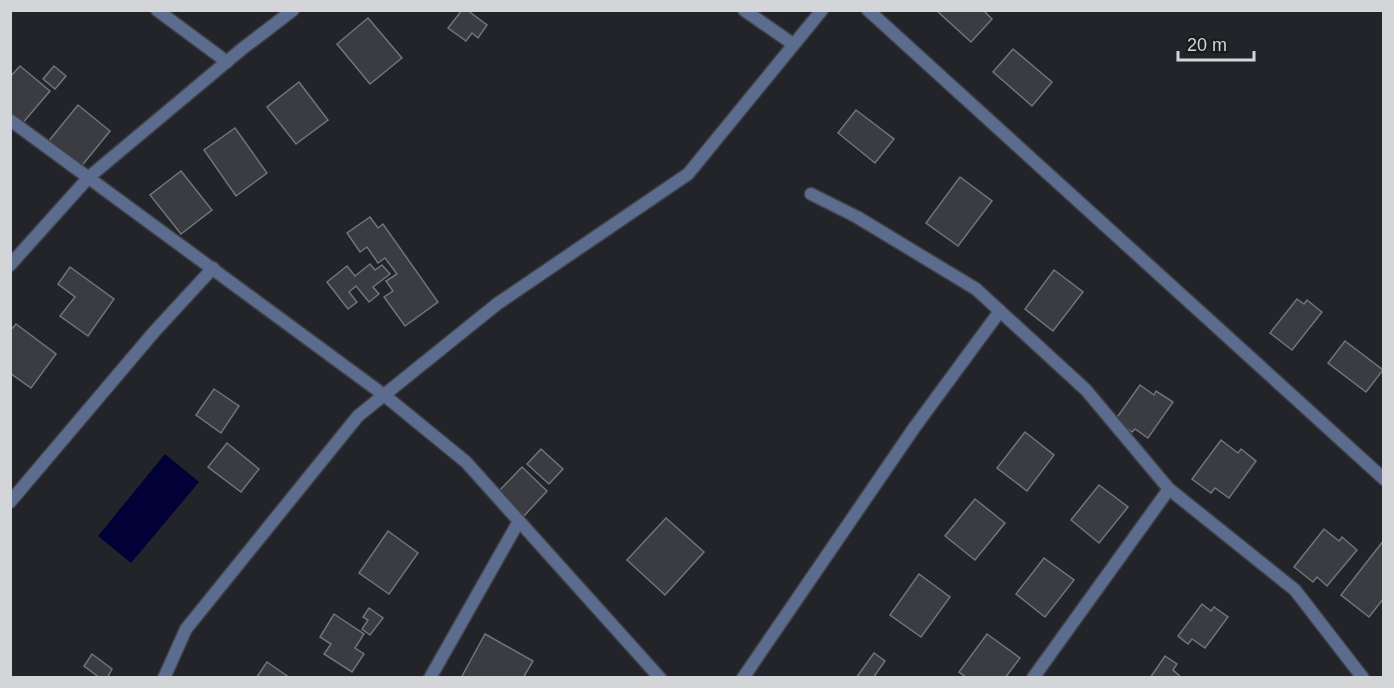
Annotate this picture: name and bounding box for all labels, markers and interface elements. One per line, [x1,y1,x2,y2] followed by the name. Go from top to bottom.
[1178,24,1254,62] scale bar
[1187,35,1227,55] text: 20 m

